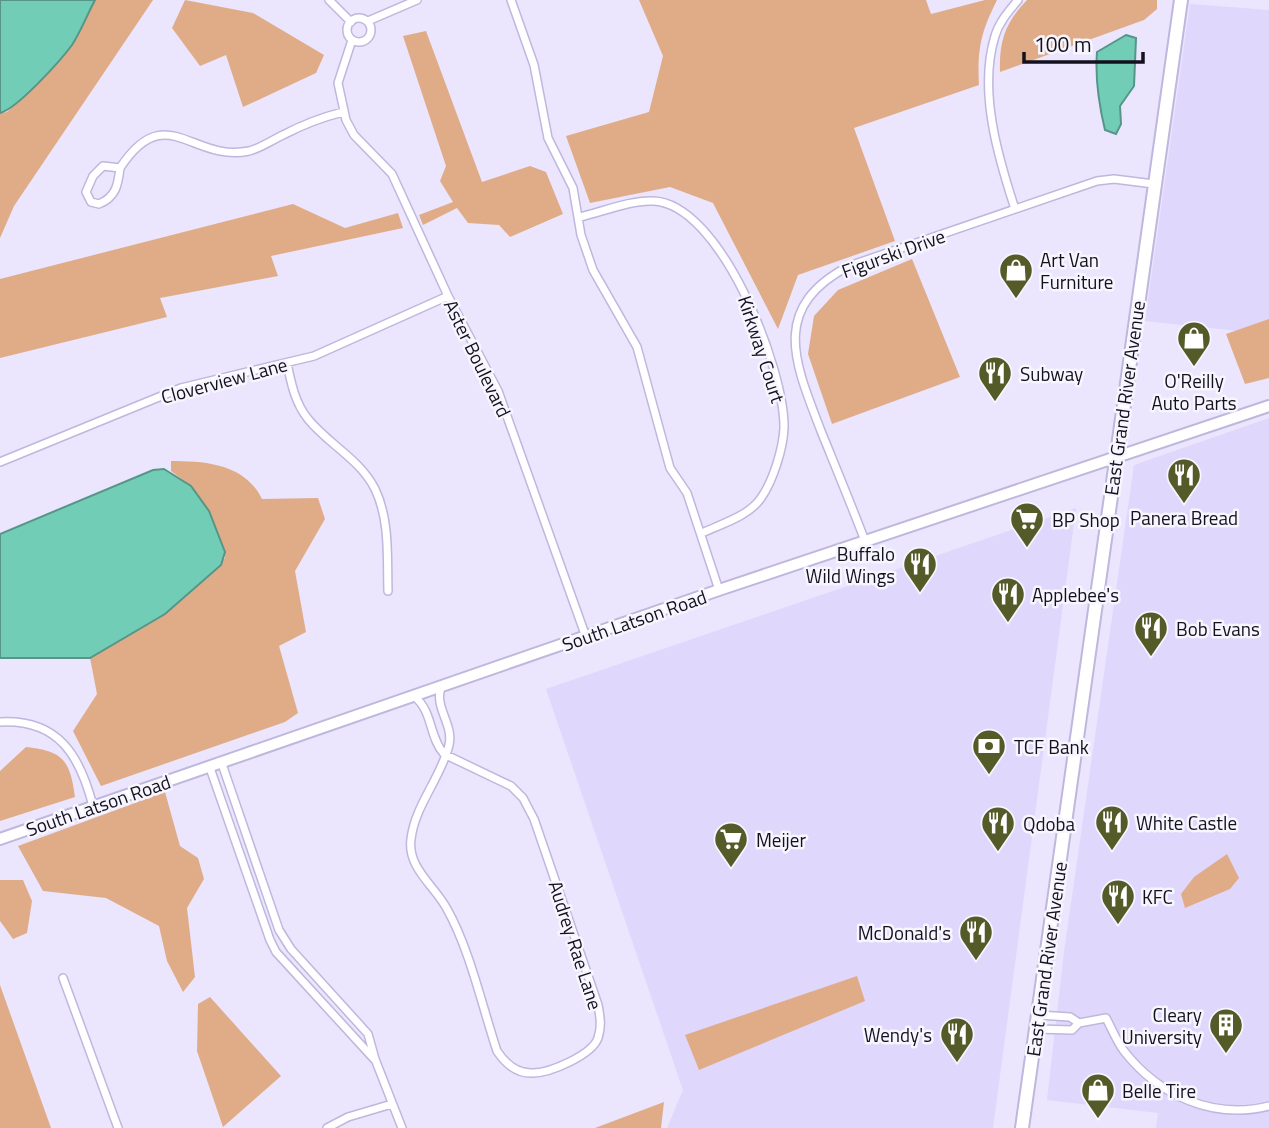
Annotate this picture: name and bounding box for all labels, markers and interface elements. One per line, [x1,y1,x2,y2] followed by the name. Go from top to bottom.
[1024,21,1143,65] scale bar
[1034,28,1091,60] text: 100 m
[837,221,949,285] street label: Figurski Drive
[1040,245,1113,296] place label: Art Van Furniture
[997,251,1035,300] shop icon: Art Van Furniture
[731,292,793,407] street label: Kirkway Court
[437,294,519,422] street label: Aster Boulevard
[1096,299,1152,497] street label: East Grand River Avenue
[1175,319,1213,368] shop icon: O'Reilly Auto Parts
[158,349,290,411] street label: Cloverview Lane
[976,354,1014,403] restaurant icon: Subway
[1020,359,1083,388] place label: Subway
[1151,366,1237,417] place label: O'Reilly Auto Parts
[1165,456,1203,505] restaurant icon: Panera Bread
[1008,500,1046,549] supermarket icon: BP Shop
[1130,503,1238,532] place label: Panera Bread
[1052,505,1120,534] place label: BP Shop
[806,539,895,590] place label: Buffalo Wild Wings
[901,545,939,594] restaurant icon: Buffalo Wild Wings
[989,575,1027,624] restaurant icon: Applebee's
[1032,580,1119,609] place label: Applebee's
[558,582,710,658] street label: South Latson Road
[1132,609,1170,658] restaurant icon: Bob Evans
[1176,614,1260,643] place label: Bob Evans
[970,727,1008,776] bank icon: TCF Bank
[1014,732,1089,761] place label: TCF Bank
[22,767,174,843] street label: South Latson Road
[1093,803,1131,852] restaurant icon: White Castle
[979,804,1017,853] restaurant icon: Qdoba
[1136,808,1237,837] place label: White Castle
[1023,809,1076,838] place label: Qdoba
[712,820,750,869] supermarket icon: Meijer
[756,825,806,854] place label: Meijer
[1018,860,1074,1058] street label: East Grand River Avenue
[541,877,611,1013] street label: Audrey Rae Lane
[1099,877,1137,926] restaurant icon: KFC
[1142,882,1173,911] place label: KFC
[957,913,995,962] restaurant icon: McDonald's
[858,918,951,947] place label: McDonald's
[1121,1000,1202,1051] place label: Cleary University
[1207,1006,1245,1055] building icon: Cleary University
[938,1015,976,1064] restaurant icon: Wendy's
[864,1020,932,1049] place label: Wendy's
[1079,1071,1117,1120] shop icon: Belle Tire
[1122,1076,1196,1105] place label: Belle Tire

